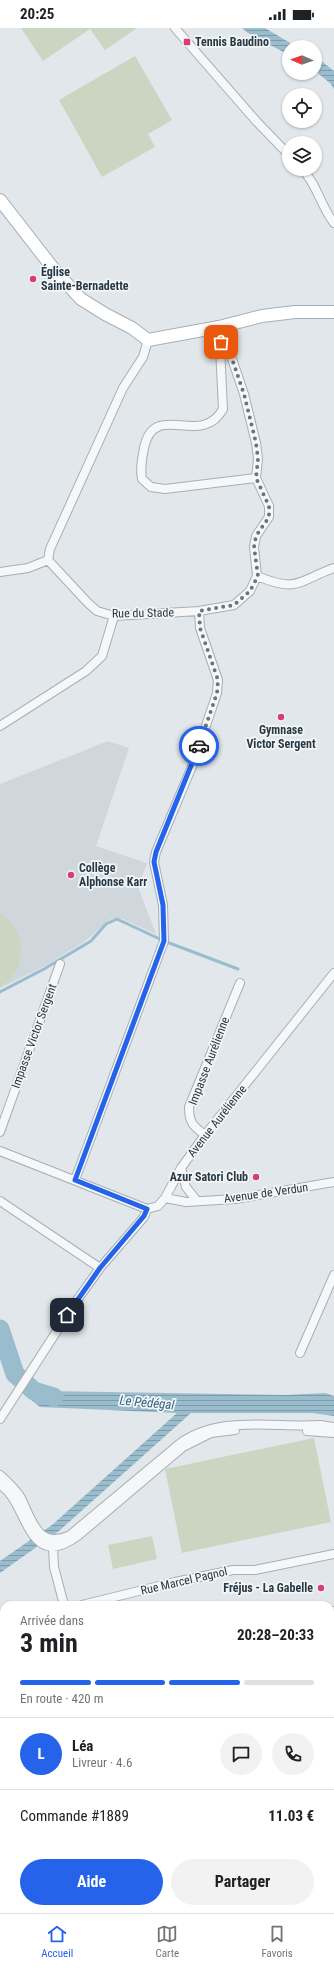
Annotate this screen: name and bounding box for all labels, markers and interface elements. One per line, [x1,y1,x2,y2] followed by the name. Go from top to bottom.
[20,5,54,23] text: 20:25
[195,35,269,49] place label: Tennis Baudino
[182,37,192,47] marker: Tennis Baudino
[282,40,322,80] north arrow
[282,40,322,176] map controls
[282,88,322,128] button: locate
[282,136,322,176] button: layers
[41,264,129,293] place label: Église Sainte-Bernadette
[28,274,38,284] marker: Église Sainte-Bernadette
[204,325,238,359] pin
[210,331,232,353] icon: bag
[112,605,175,621] street label: Rue du Stade
[276,712,286,722] marker: Gymnase Victor Sergent
[246,723,316,751] place label: Gymnase Victor Sergent
[179,726,219,766] courier
[188,735,210,757] icon: car
[79,861,147,889] place label: Collège Alphonse Karr
[66,870,76,880] marker: Collège Alphonse Karr
[9,981,60,1090] street label: Impasse Victor Sergent
[186,1015,232,1107] street label: Impasse Aurélienne
[185,1082,250,1160] street label: Avenue Aurélienne
[170,1170,248,1184] place label: Azur Satori Club
[251,1172,261,1182] marker: Azur Satori Club
[223,1180,309,1206] street label: Avenue de Verdun
[50,1298,84,1332] pin
[56,1304,78,1326] icon: home
[119,1393,176,1412] water label: Le Pédégal
[139,1564,229,1598] street label: Rue Marcel Pagnol
[223,1581,313,1595] place label: Fréjus - La Gabelle
[316,1583,326,1593] marker: Fréjus - La Gabelle
[20,1613,84,1628] text: Arrivée dans
[237,1626,314,1644] text: 20:28–20:33
[20,1628,78,1658] text: 3 min
[20,1691,103,1706] text: En route · 420 m
[220,1733,262,1775] button: chat
[272,1733,314,1775] button: phone
[72,1737,93,1755] text: Léa
[37,1745,45,1763] text: L
[72,1755,132,1770] text: Livreur · 4.6
[20,1807,129,1825] text: Commande #1889
[268,1807,314,1825] text: 11.03 €
[20,1859,163,1905] button: Aide
[171,1859,314,1905] button: Partager
[41,1923,73,1960] tab: Accueil
[156,1923,179,1960] tab: Carte
[261,1923,293,1960] tab: Favoris

